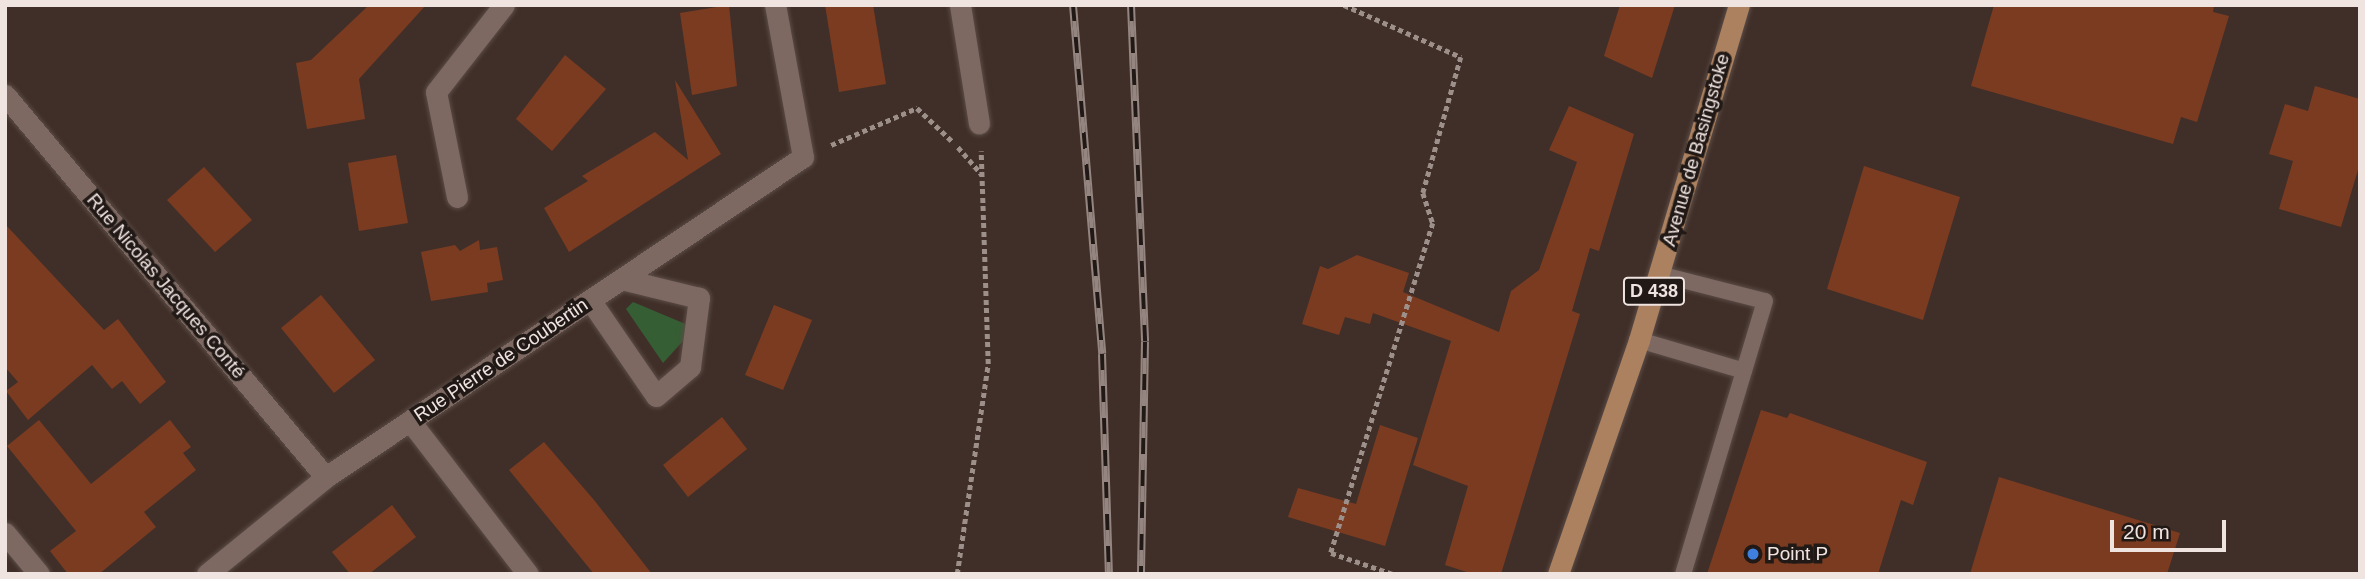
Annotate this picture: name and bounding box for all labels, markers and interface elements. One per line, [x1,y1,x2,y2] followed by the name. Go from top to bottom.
[1658,51,1734,249] street label: Avenue de Basingstoke
[82,189,250,383] street label: Rue Nicolas Jacques Conté
[1622,276,1686,306] road number: D 438
[410,293,592,427] street label: Rue Pierre de Coubertin
[2113,505,2228,550] scale bar
[2123,520,2170,543] text: 20 m
[1767,543,1828,565] place label: Point P
[1745,546,1761,562] marker: Point P

